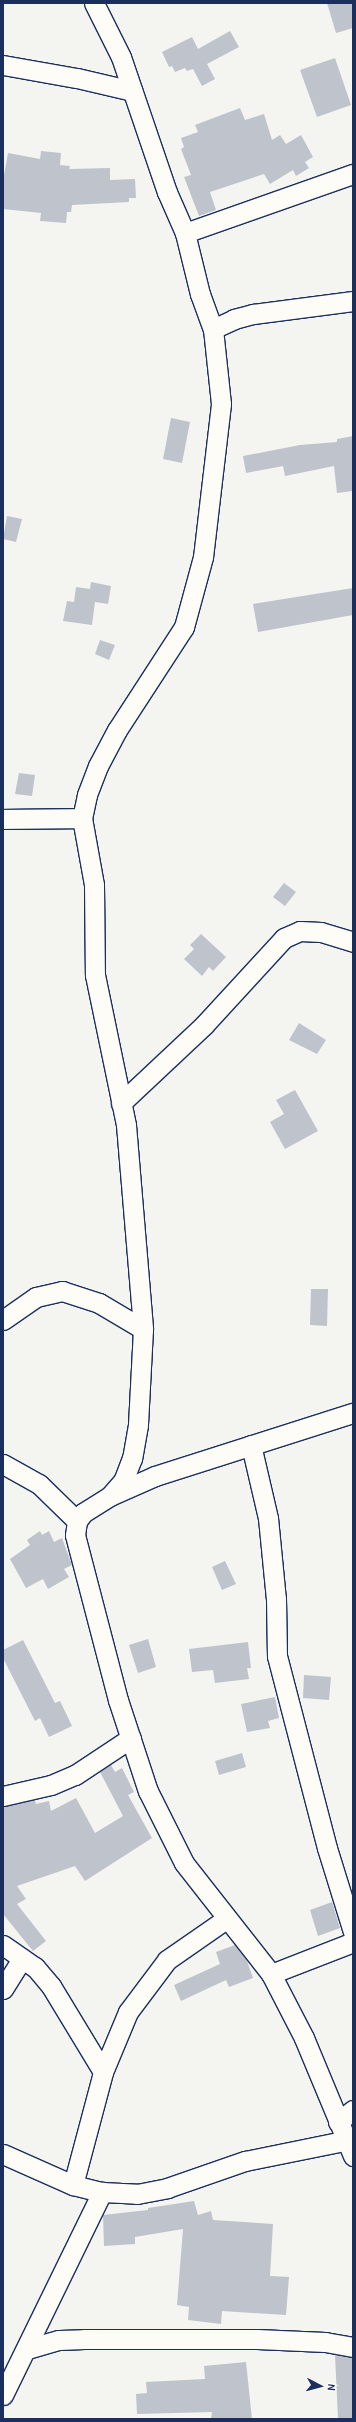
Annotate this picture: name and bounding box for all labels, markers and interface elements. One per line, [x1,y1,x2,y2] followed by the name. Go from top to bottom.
[300,2366,340,2406] north arrow
[325,2384,339,2391] text: N

